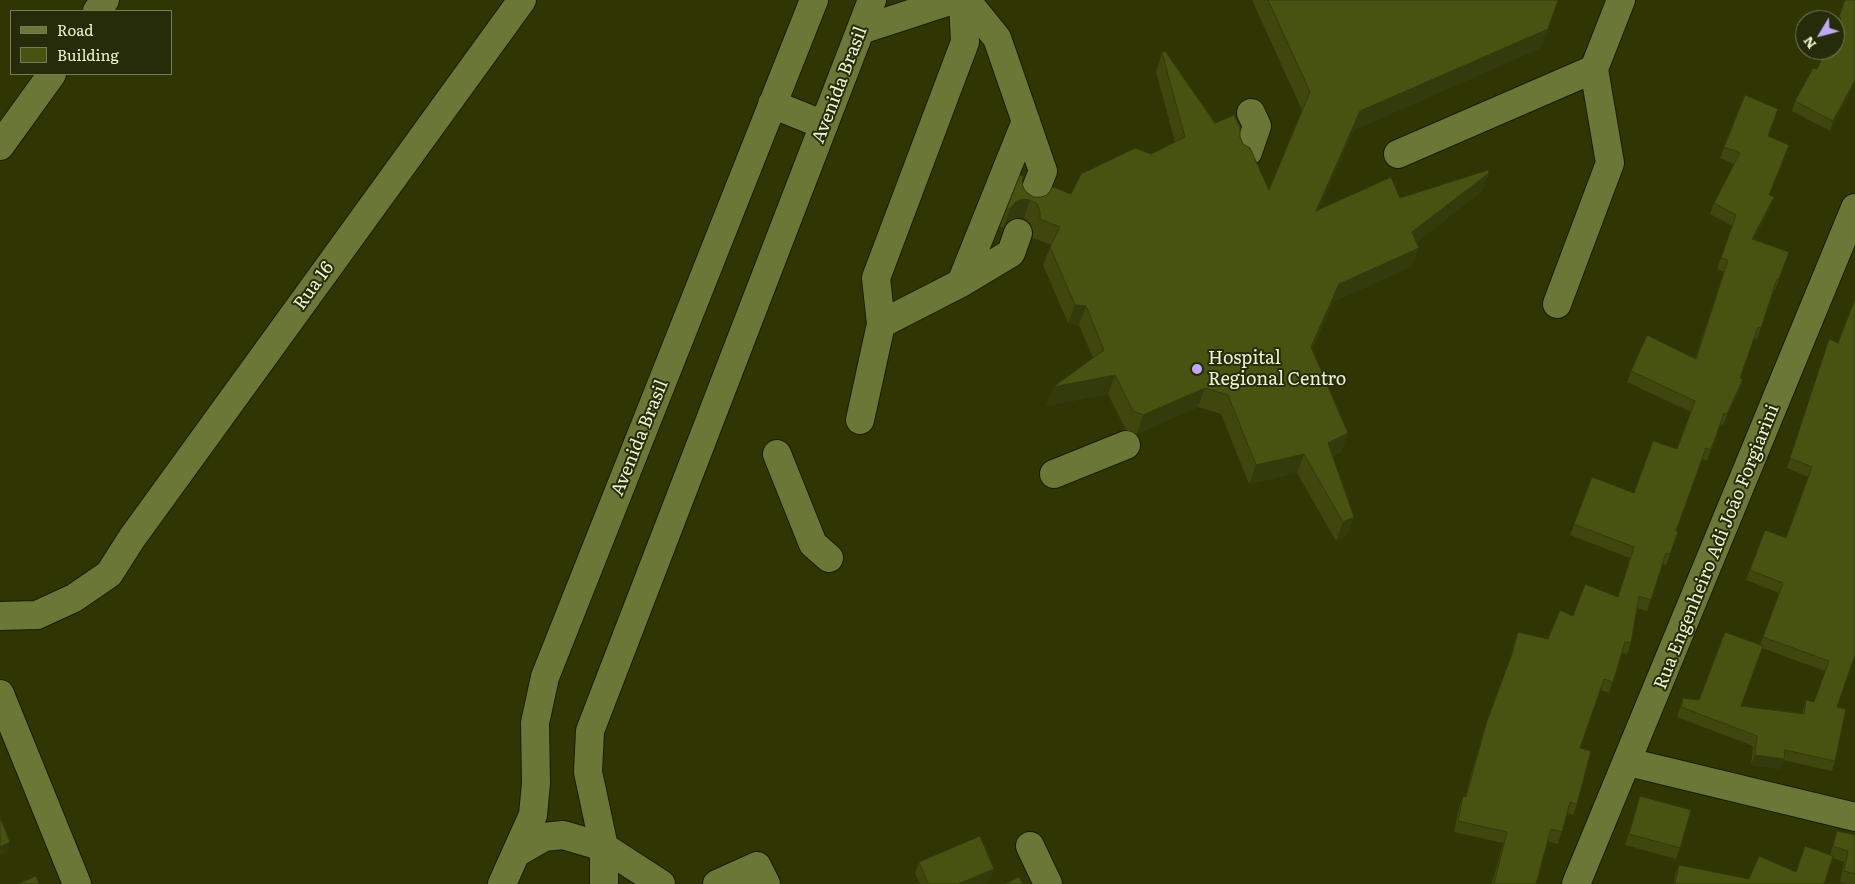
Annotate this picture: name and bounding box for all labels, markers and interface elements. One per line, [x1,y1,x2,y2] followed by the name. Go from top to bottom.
[10,10,172,75] legend
[1795,10,1845,60] north arrow
[57,18,93,41] text: Road
[808,24,872,146] street label: Avenida Brasil
[1797,33,1820,54] text: N
[57,43,119,66] text: Building
[289,258,339,314] street label: Rua 16
[1208,348,1346,390] place label: Hospital Regional Centro
[1190,362,1204,376] marker: Hospital Regional Centro
[607,377,673,499] street label: Avenida Brasil
[1650,401,1784,693] street label: Rua Engenheiro Adi João Forgiarini

